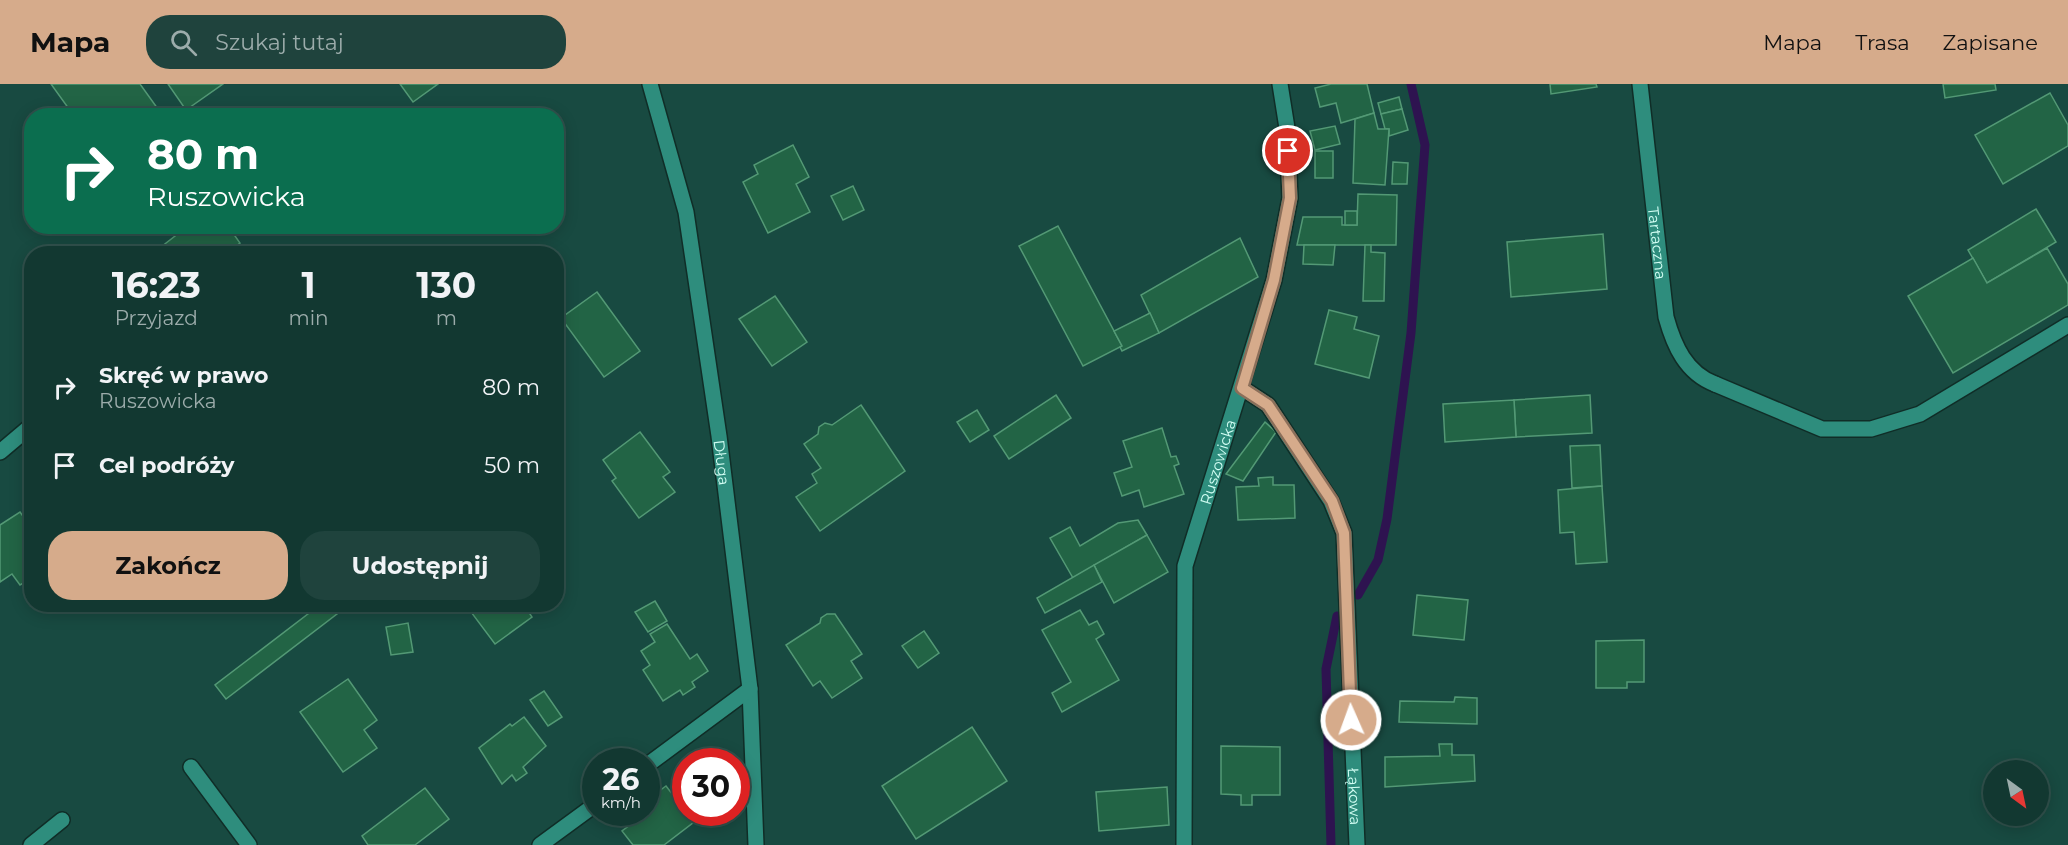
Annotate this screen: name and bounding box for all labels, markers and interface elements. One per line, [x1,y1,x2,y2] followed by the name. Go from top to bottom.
[146,15,566,69] search box
[30,25,110,59] text: Mapa
[167,26,200,59] icon: search
[215,29,344,56] text: Szukaj tutaj
[1763,30,1822,55] text: Mapa
[1855,30,1910,55] text: Trasa
[1943,30,2038,55] text: Zapisane
[1262,125,1313,176] pin
[147,128,259,180] text: 80 m
[48,132,126,210] icon: right
[1271,134,1304,167] icon: arrive
[147,180,306,213] text: Ruszowicka
[1644,206,1671,280] street label: Tartaczna
[112,263,201,307] text: 16:23
[302,263,316,307] text: 1
[416,263,476,307] text: 130
[115,306,198,330] text: Przyjazd
[289,306,329,330] text: min
[436,306,457,330] text: m
[99,362,268,389] text: Skręć w prawo
[48,371,81,404] icon: right
[482,374,540,401] text: 80 m
[99,389,217,413] text: Ruszowicka
[1195,417,1240,507] street label: Ruszowicka
[710,439,734,486] street label: Długa
[48,449,81,482] icon: arrive
[99,452,235,479] text: Cel podróży
[484,452,540,479] text: 50 m
[48,531,288,600] button: Zakończ
[300,531,540,600] button: Udostępnij
[1319,688,1383,752] position arrow
[672,748,750,826] speed limit sign: 30
[1983,760,2049,826] north arrow
[1983,760,2049,826] map controls
[603,761,639,798] text: 26
[1344,767,1366,825] street label: Łąkowa
[601,793,641,812] text: km/h

